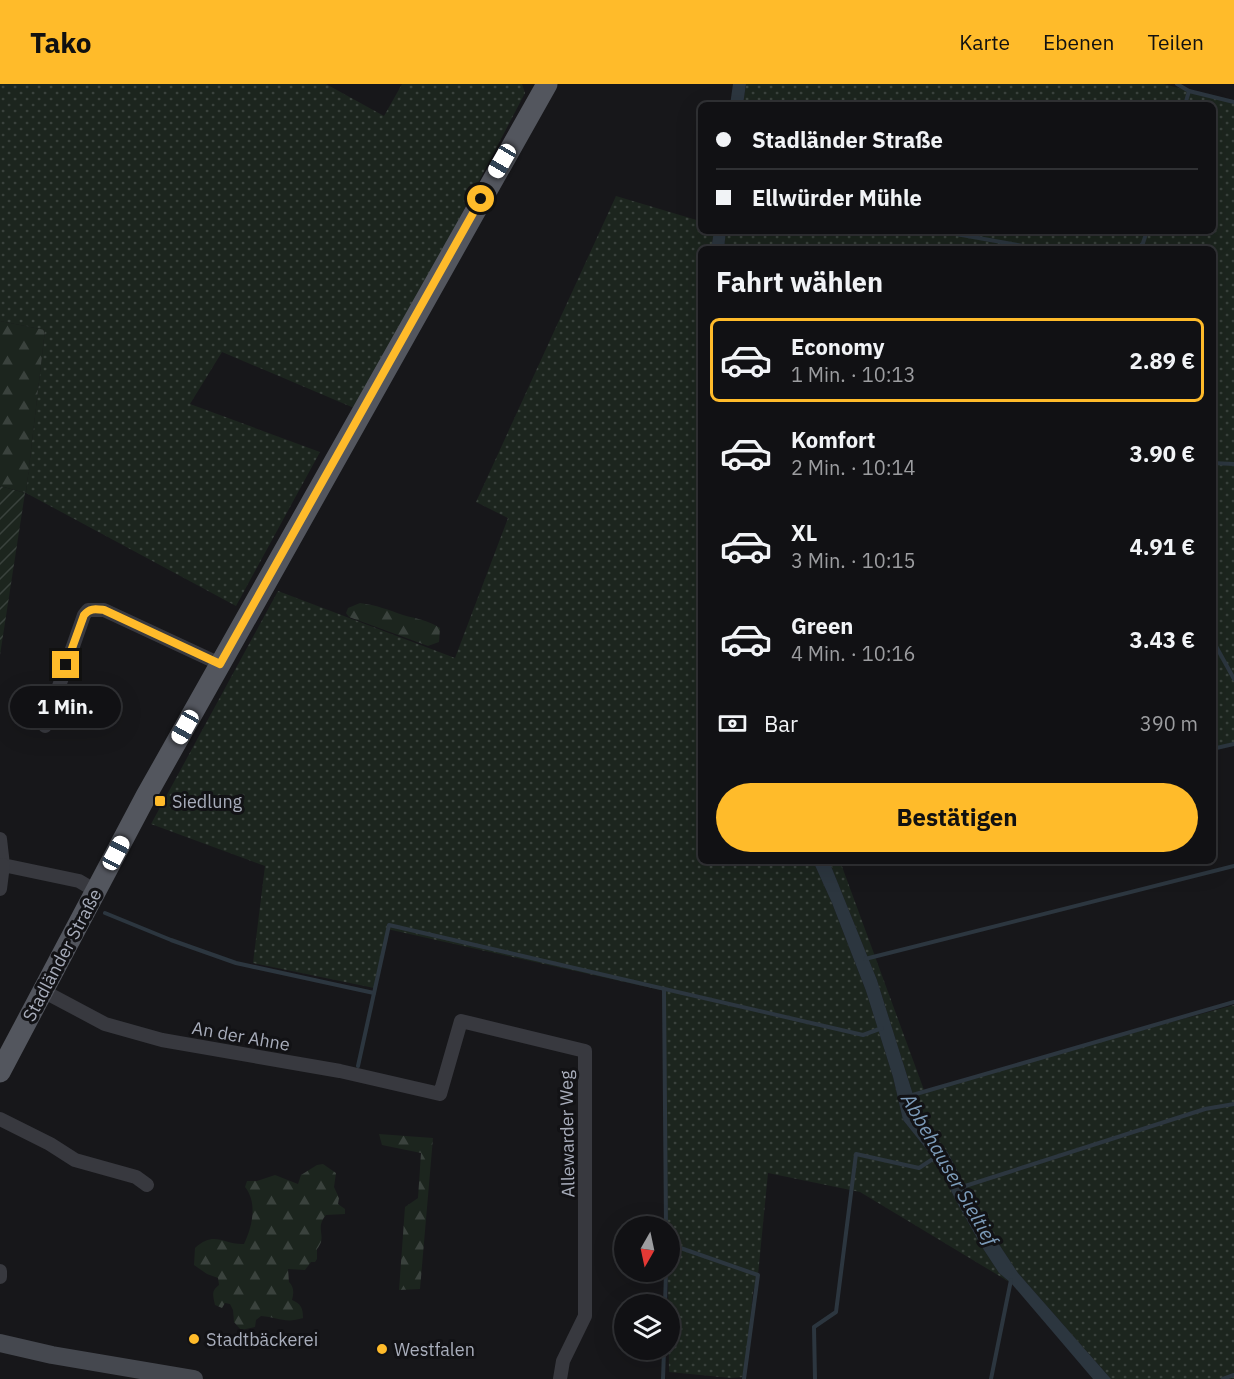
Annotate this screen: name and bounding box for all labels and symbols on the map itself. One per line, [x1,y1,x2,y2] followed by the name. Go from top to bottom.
[485,141,519,181] car
[467,185,494,212] route start
[52,651,79,678] route end
[10,686,122,728] callout: 1 Min.
[168,707,202,747] car
[172,790,243,813] place label: Siedlung
[153,794,167,808] marker: Siedlung
[100,833,132,873] car
[17,885,107,1025] street label: Stadländer Straße
[190,1016,292,1056] street label: An der Ahne
[554,1070,580,1198] street label: Allewarder Weg
[895,1087,1006,1252] water label: Abbehauser Sieltief
[614,1216,680,1282] north arrow
[206,1328,318,1351] place label: Stadtbäckerei
[187,1332,201,1346] marker: Stadtbäckerei
[394,1338,475,1361] place label: Westfalen
[375,1342,389,1356] marker: Westfalen

